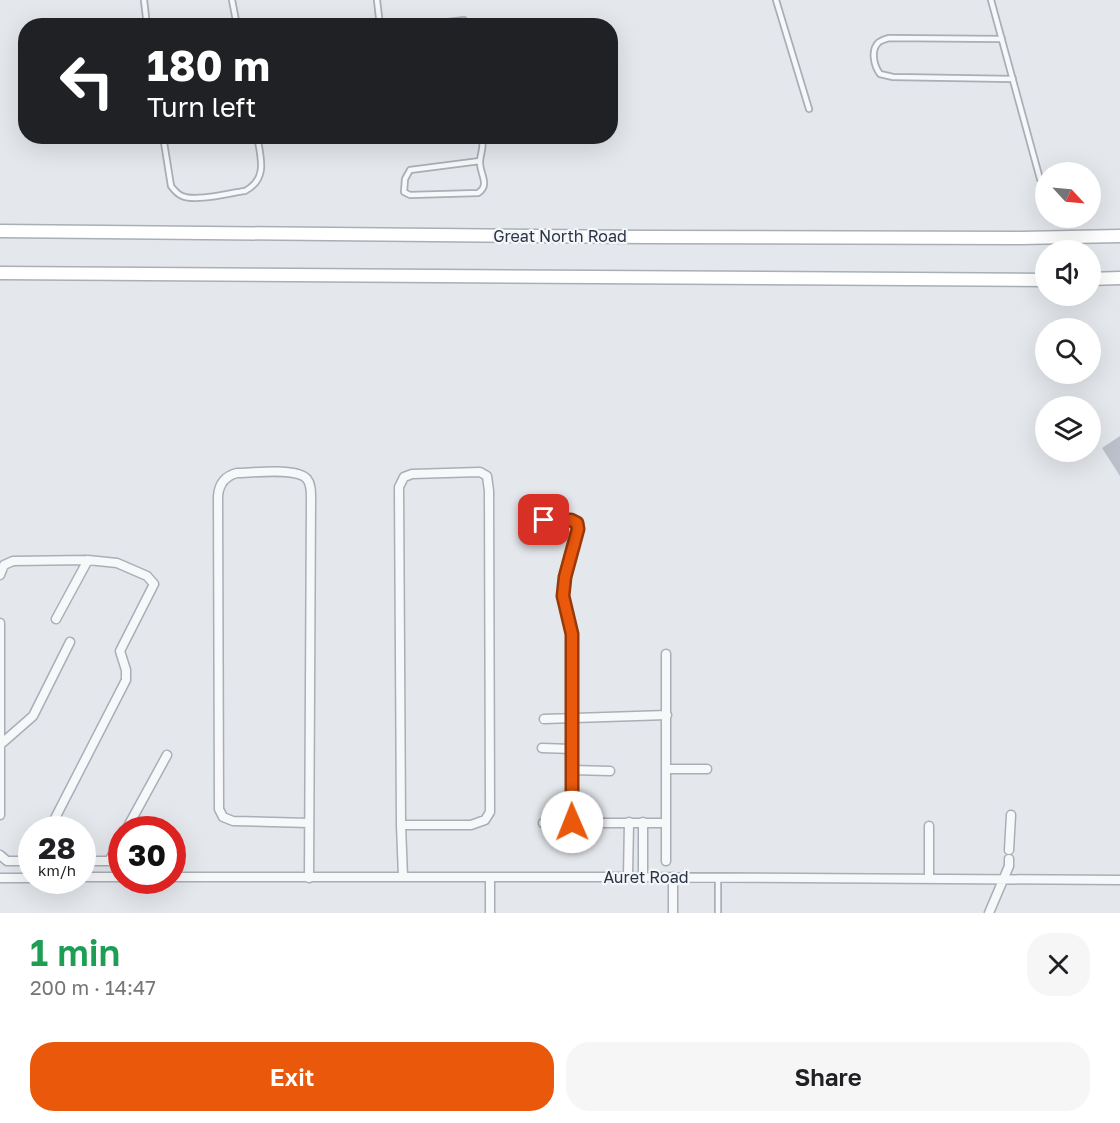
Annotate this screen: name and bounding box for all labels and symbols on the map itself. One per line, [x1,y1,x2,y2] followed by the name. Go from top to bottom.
[1035,162,1101,228] north arrow
[493,226,627,246] street label: Great North Road
[518,494,569,545] pin
[540,790,604,854] position arrow
[108,816,186,894] speed limit sign: 30
[603,867,689,887] street label: Auret Road

